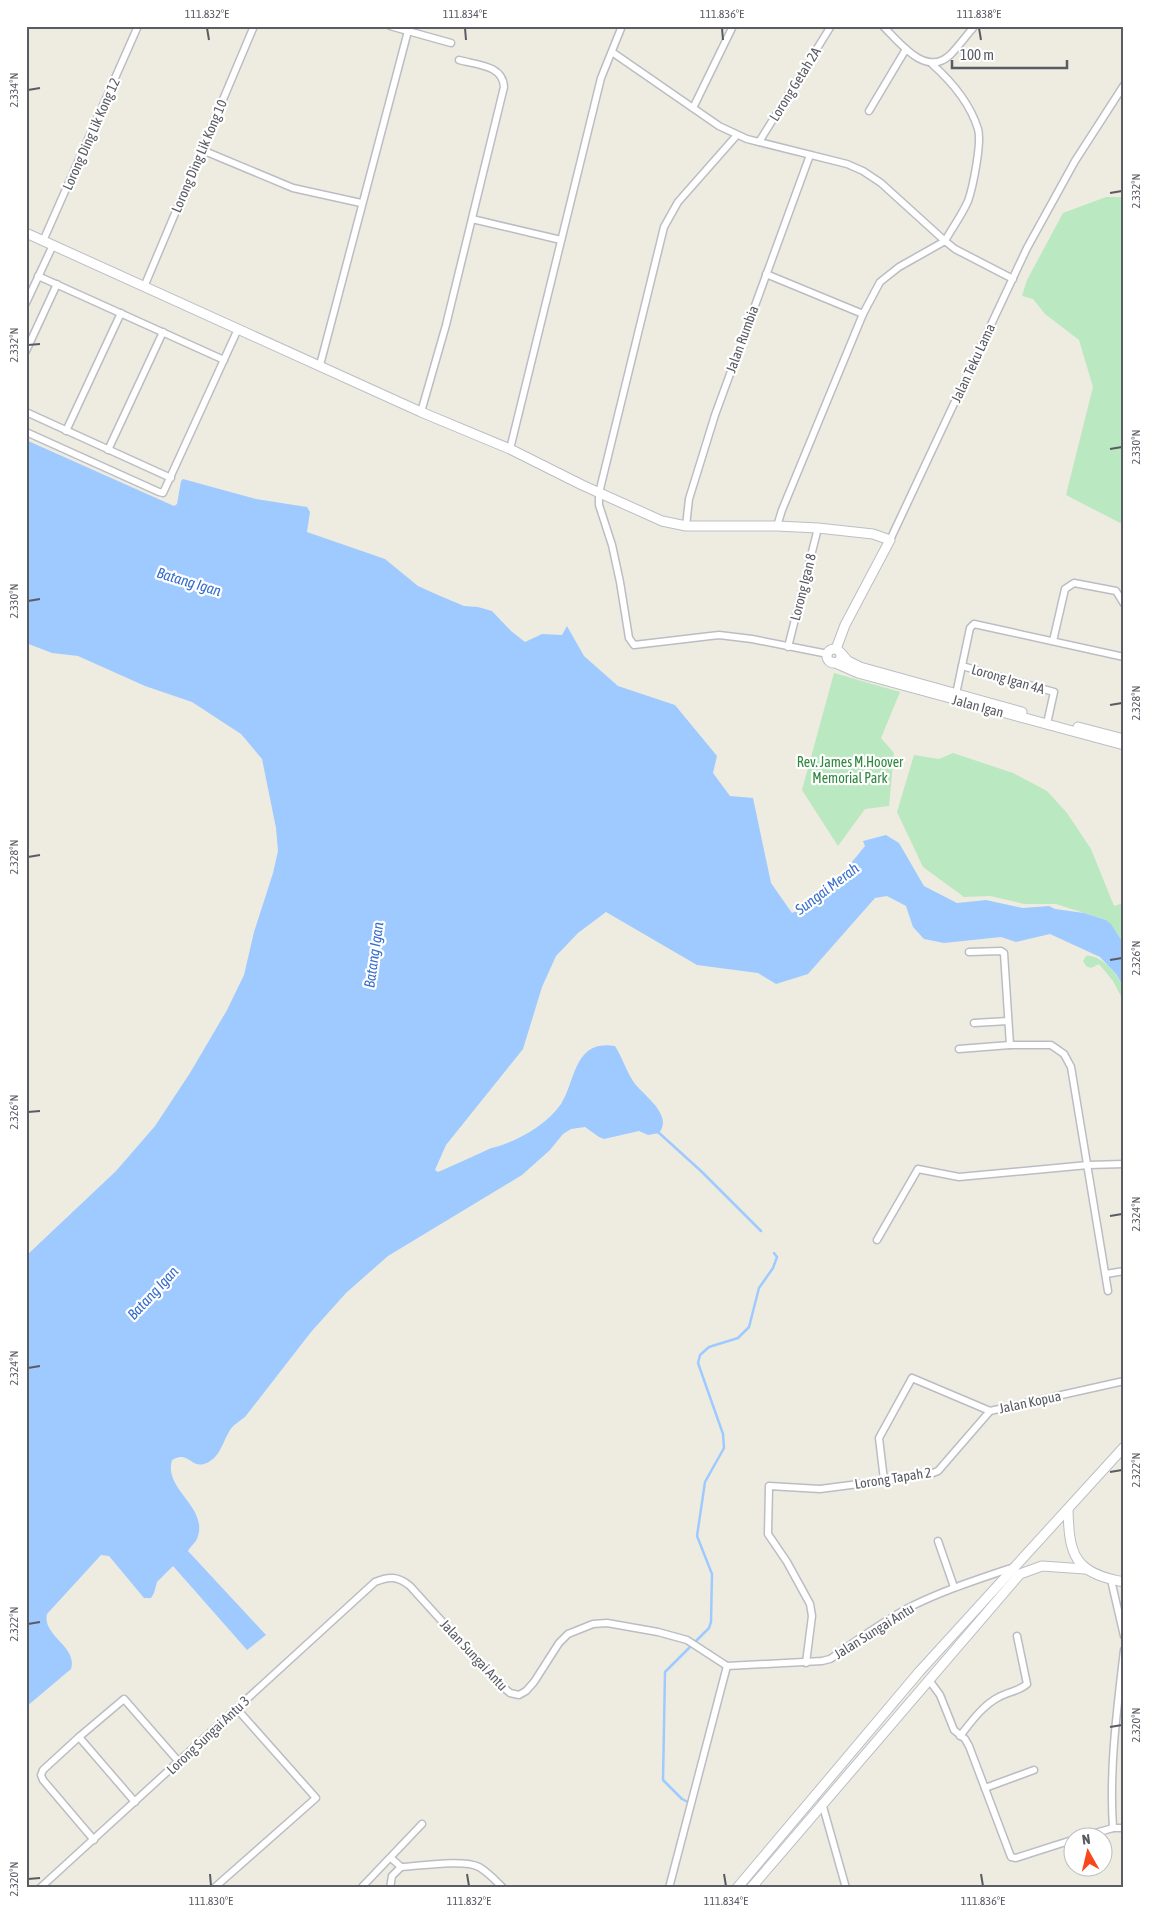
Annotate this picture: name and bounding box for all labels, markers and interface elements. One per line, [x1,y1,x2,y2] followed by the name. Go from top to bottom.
[185,7,229,21] text: 111.832°E
[443,7,487,21] text: 111.834°E
[700,7,744,21] text: 111.836°E
[957,7,1001,21] text: 111.838°E
[952,38,1068,70] scale bar
[766,44,824,124] street label: Lorong Getah 2A
[960,46,994,63] text: 100 m
[7,72,21,108] text: 2.334°N
[59,75,123,193] street label: Lorong Ding Lik Kong 12
[168,97,230,215] street label: Lorong Ding Lik Kong 10
[1129,173,1143,209] text: 2.332°N
[722,303,762,375] street label: Jalan Rumbia
[948,321,998,405] street label: Jalan Teku Lama
[7,327,21,363] text: 2.332°N
[1129,429,1143,465] text: 2.330°N
[787,551,819,622] street label: Lorong Igan 8
[155,564,223,599] water label: Batang Igan
[7,583,21,619] text: 2.330°N
[970,661,1047,697] street label: Lorong Igan 4A
[1129,685,1143,721] text: 2.328°N
[951,691,1005,721] street label: Jalan Igan
[797,754,904,786] park label: Rev. James M.Hoover Memorial Park
[7,839,21,875] text: 2.328°N
[791,859,862,919] water label: Sungai Merah
[360,921,387,989] water label: Batang Igan
[1129,940,1143,976] text: 2.326°N
[7,1094,21,1130] text: 2.326°N
[1129,1196,1143,1232] text: 2.324°N
[124,1263,182,1323] water label: Batang Igan
[7,1350,21,1386] text: 2.324°N
[998,1388,1062,1416] street label: Jalan Kopua
[1129,1452,1143,1488] text: 2.322°N
[853,1464,933,1492] street label: Lorong Tapah 2
[831,1600,917,1662] street label: Jalan Sungai Antu
[7,1606,21,1642] text: 2.322°N
[437,1616,511,1694] street label: Jalan Sungai Antu
[163,1693,253,1777] street label: Lorong Sungai Antu 3
[1129,1707,1143,1743] text: 2.320°N
[1062,1826,1112,1876] north arrow
[1081,1831,1091,1848] text: N
[7,1861,21,1897] text: 2.320°N
[189,1894,233,1908] text: 111.830°E
[447,1894,491,1908] text: 111.832°E
[704,1894,748,1908] text: 111.834°E
[961,1894,1005,1908] text: 111.836°E

